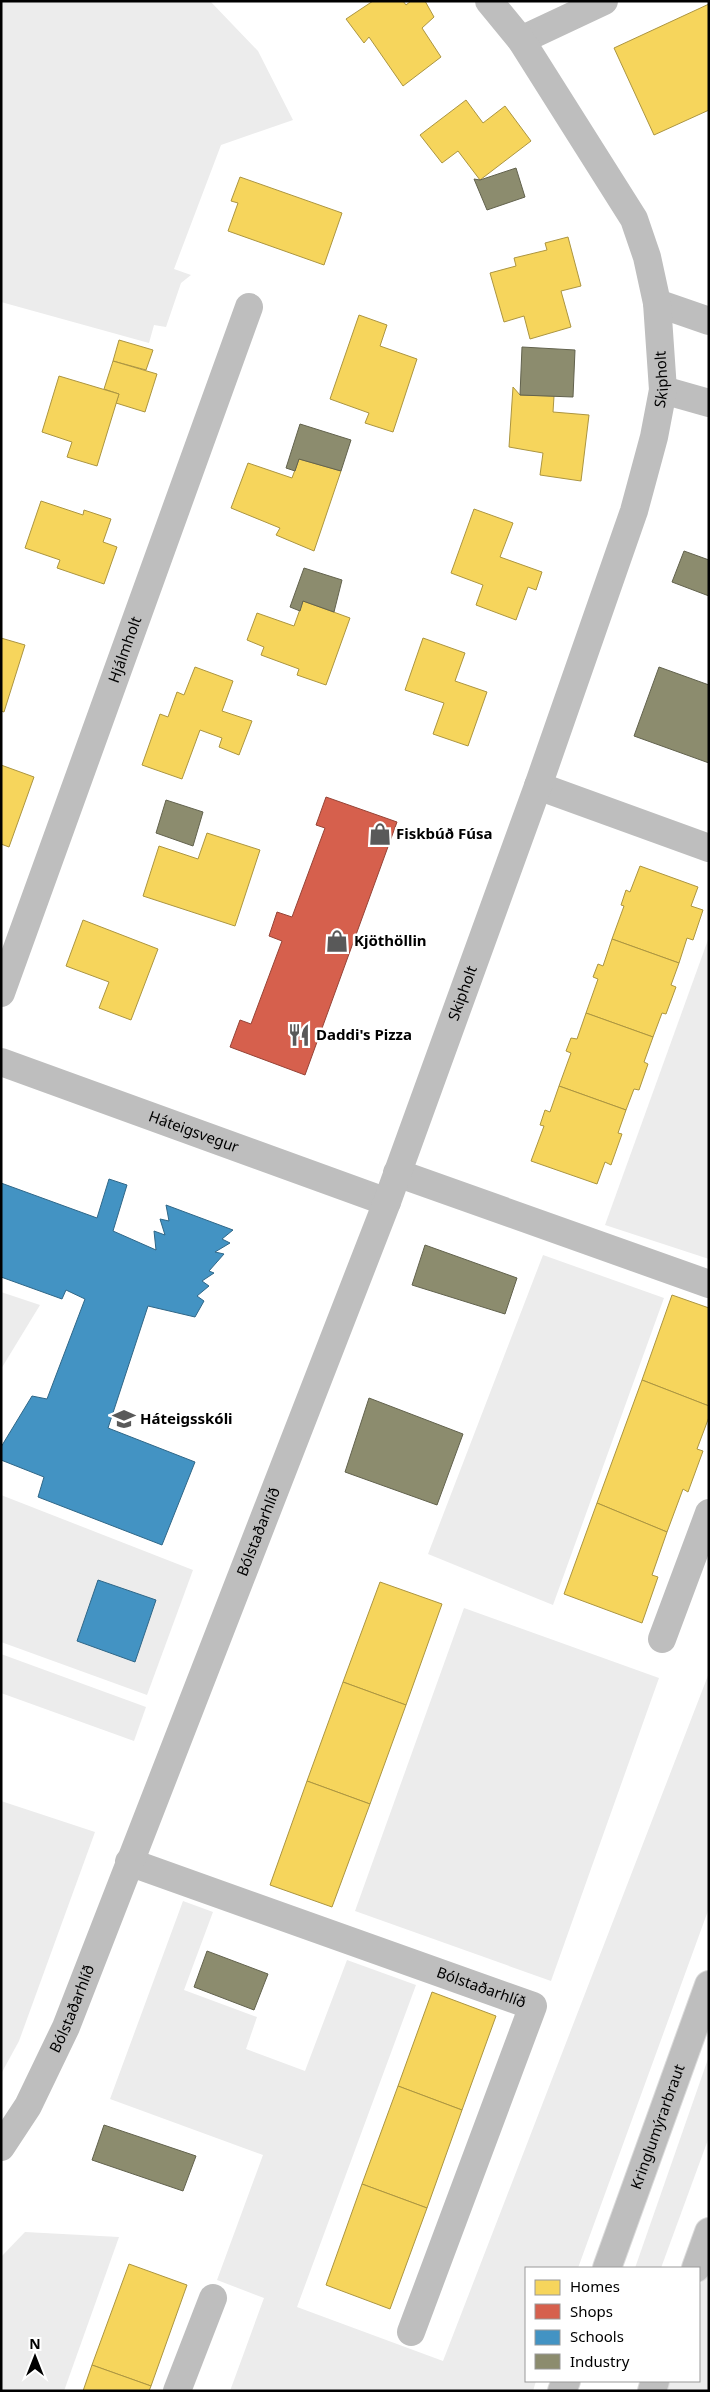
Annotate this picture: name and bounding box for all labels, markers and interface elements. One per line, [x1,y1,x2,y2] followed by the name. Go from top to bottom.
[649,350,672,409] street label: Skipholt
[103,613,145,685] street label: Hjálmholt
[367,821,393,847] shop icon: Fiskbúð Fúsa
[396,823,493,843] place label: Fiskbúð Fúsa
[324,928,350,954] shop icon: Kjöthöllin
[354,930,427,950] place label: Kjöthöllin
[443,962,481,1023] street label: Skipholt
[286,1022,312,1048] restaurant icon: Daddi's Pizza
[316,1024,412,1044] place label: Daddi's Pizza
[146,1105,242,1156] street label: Háteigsvegur
[111,1406,137,1432] school or university icon: Háteigsskóli
[140,1408,233,1428] place label: Háteigsskóli
[231,1484,284,1579] street label: Bólstaðarhlíð
[44,1961,98,2056] street label: Bólstaðarhlíð
[434,1962,529,2012] street label: Bólstaðarhlíð
[625,2061,689,2192] street label: Kringlumýrarbraut
[525,2267,700,2382] legend
[570,2276,620,2296] text: Homes
[570,2301,613,2321] text: Shops
[570,2326,624,2346] text: Schools
[10,2332,60,2382] north arrow
[29,2334,41,2353] text: N
[570,2351,630,2371] text: Industry

